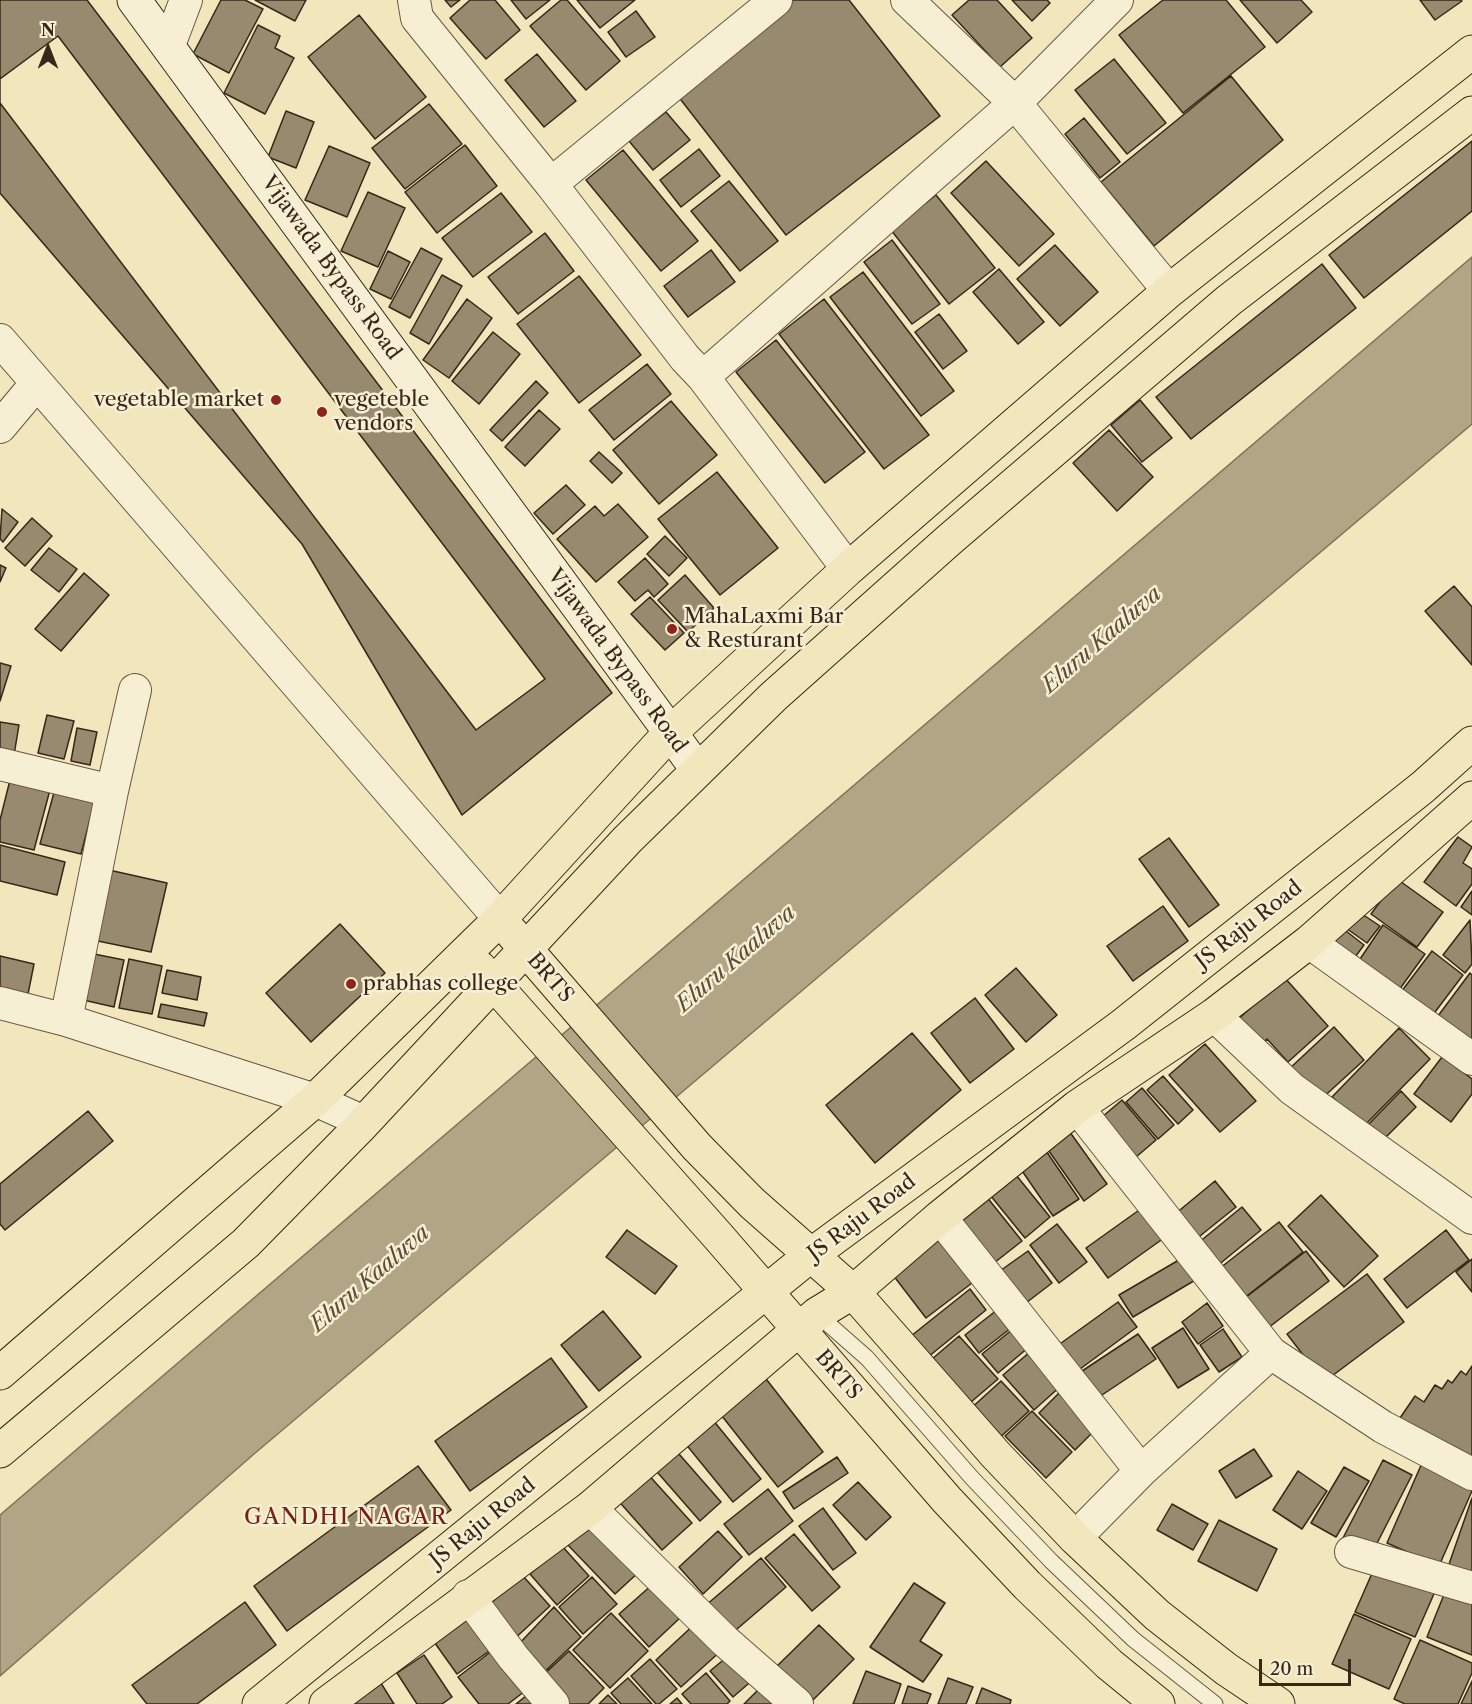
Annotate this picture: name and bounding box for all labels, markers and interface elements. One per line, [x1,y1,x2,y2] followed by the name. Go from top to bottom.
[18,18,78,78] north arrow
[41,20,55,40] text: N
[256,171,406,365] street label: Vijawada Bypass Road
[94,387,264,413] place label: vegetable market
[334,387,429,437] place label: vegeteble vendors
[269,393,283,407] marker: vegetable market
[315,405,329,419] marker: vegeteble vendors
[542,564,692,758] street label: Vijawada Bypass Road
[1037,581,1167,699] water label: Eluru Kaaluva
[684,604,844,654] place label: MahaLaxmi Bar & Resturant
[665,622,679,636] marker: MahaLaxmi Bar & Resturant
[1191,875,1307,975] street label: JS Raju Road
[671,900,801,1018] water label: Eluru Kaaluva
[522,948,578,1008] street label: BRTS
[363,971,518,997] place label: prabhas college
[344,977,358,991] marker: prabhas college
[803,1169,921,1267] street label: JS Raju Road
[305,1220,435,1338] water label: Eluru Kaaluva
[810,1345,866,1405] street label: BRTS
[425,1473,541,1573] street label: JS Raju Road
[244,1505,448,1531] district label: GANDHI NAGAR
[1262,1647,1354,1685] scale bar
[1270,1658,1313,1680] text: 20 m

